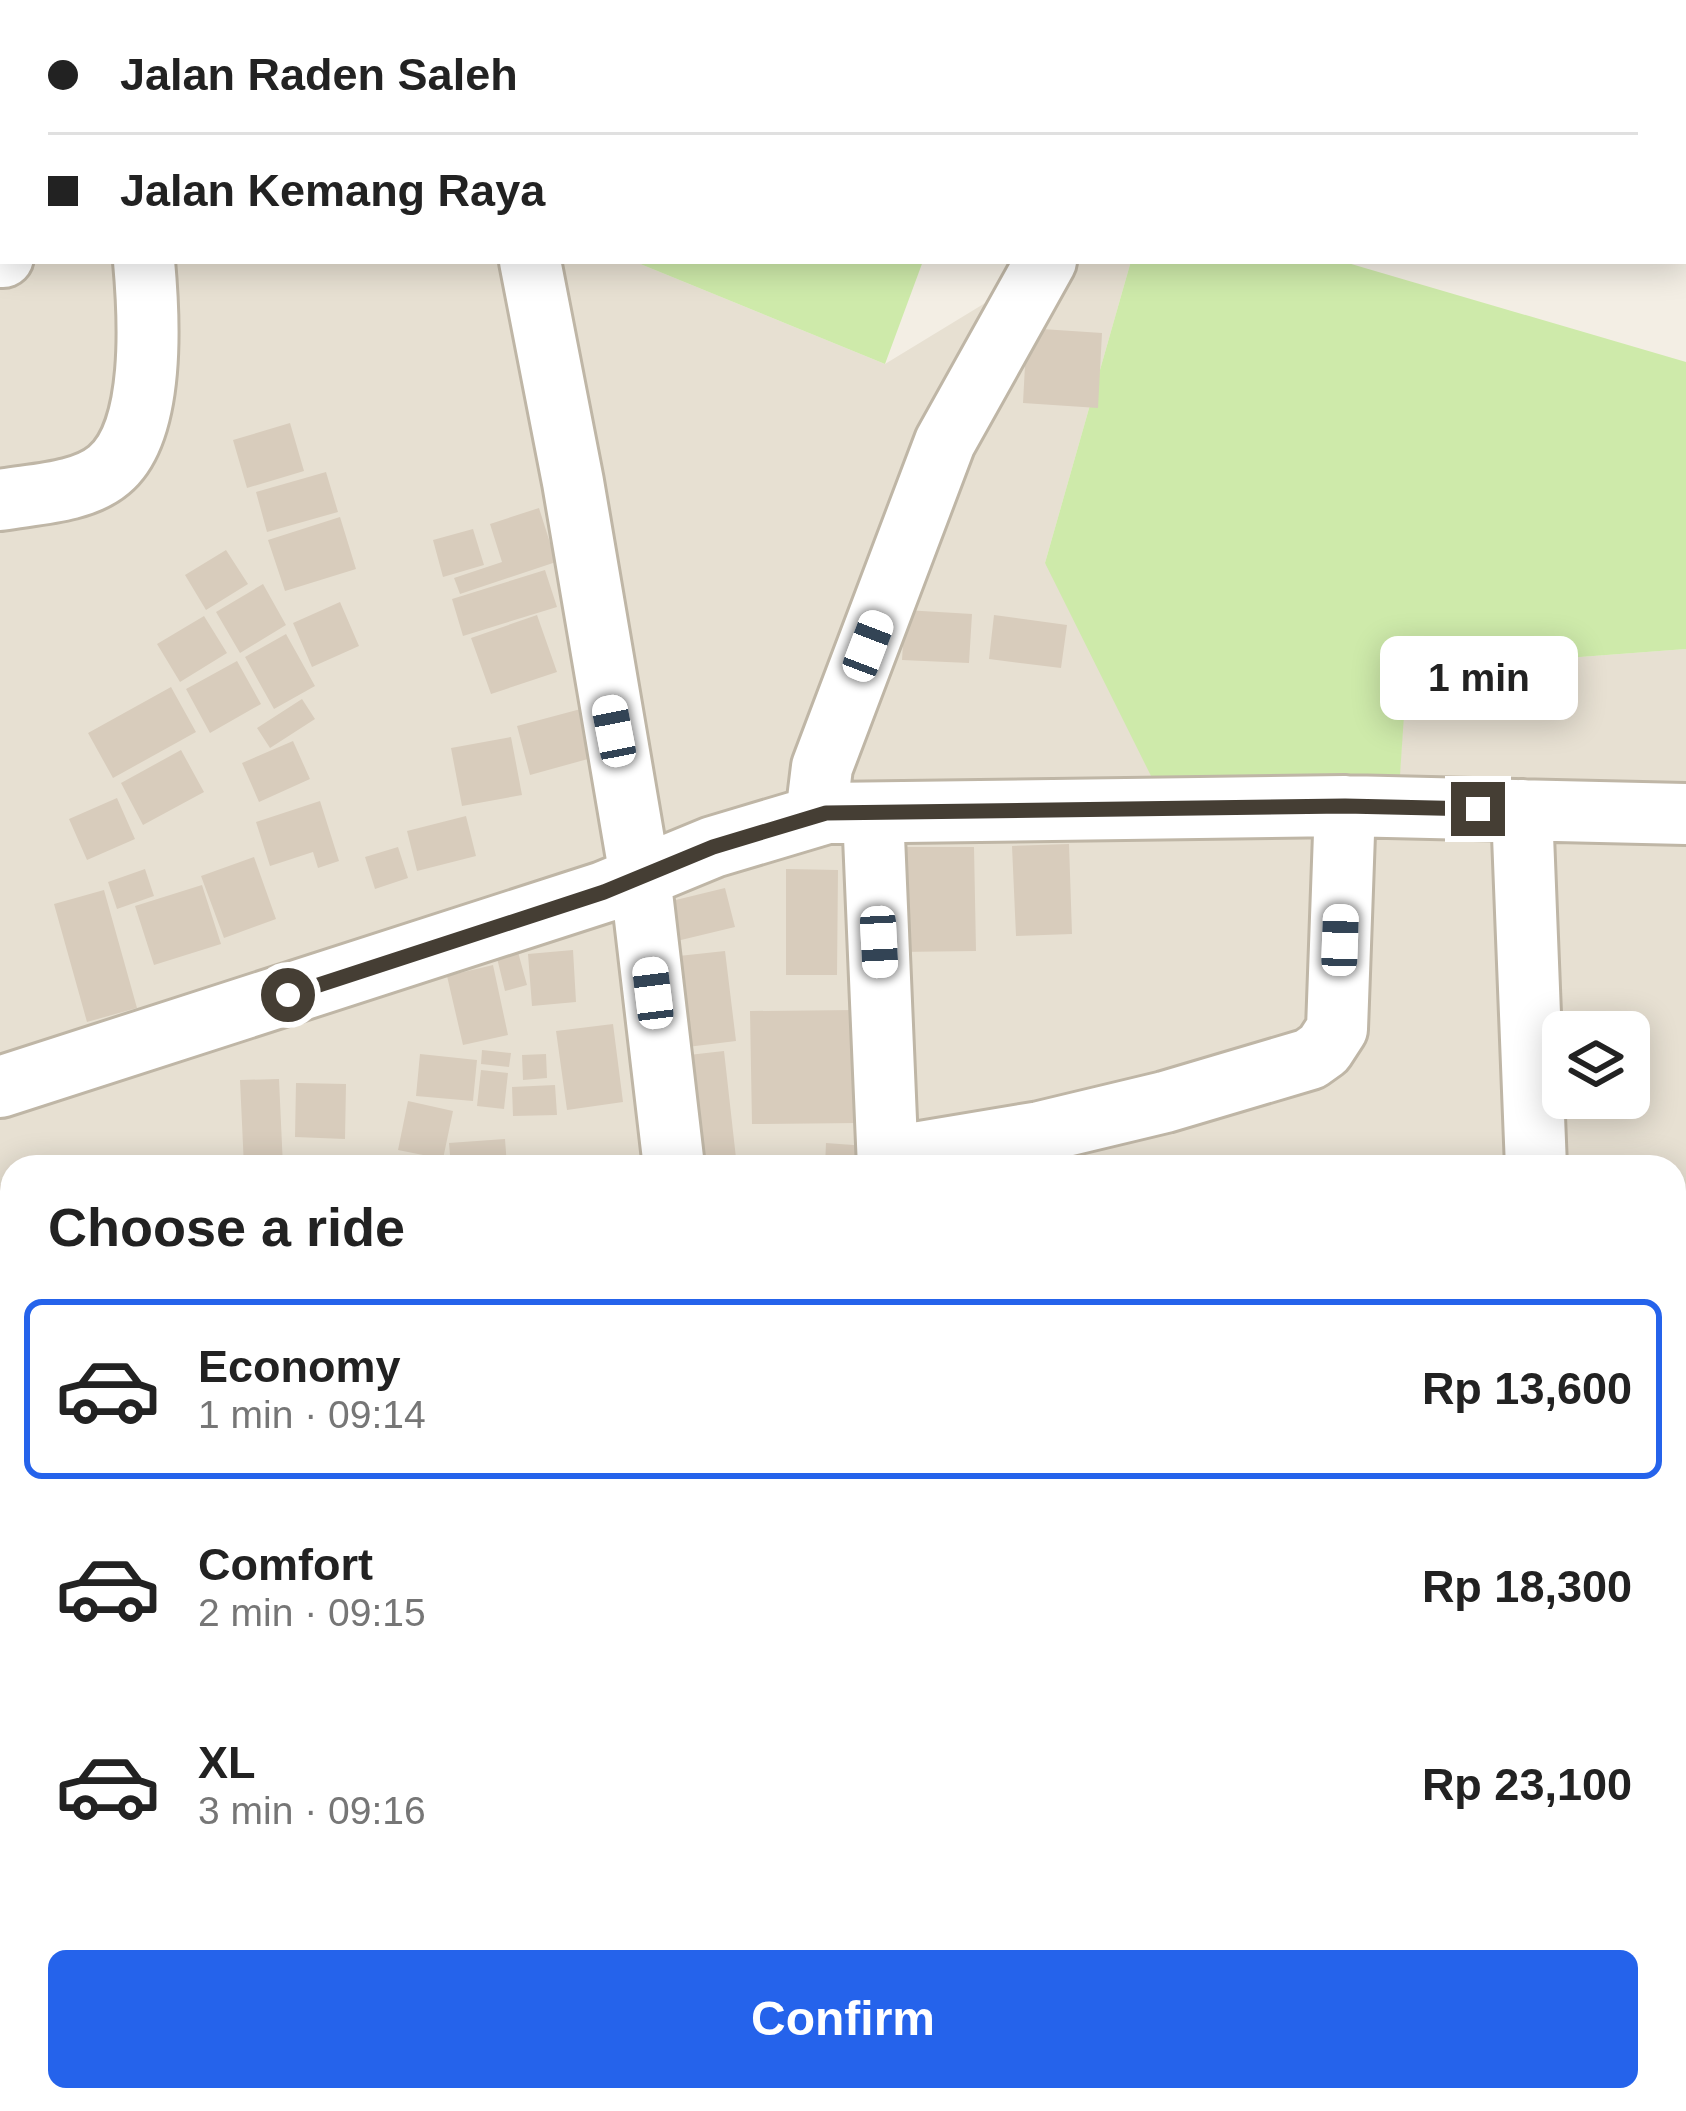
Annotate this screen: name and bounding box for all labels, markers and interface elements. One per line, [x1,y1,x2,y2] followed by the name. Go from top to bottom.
[120,49,518,100] text: Jalan Raden Saleh
[120,165,545,216] text: Jalan Kemang Raya
[838,606,898,686] car
[1379,635,1577,719] callout: 1 min
[1428,656,1530,699] text: 1 min
[589,692,639,770] car
[1451,782,1505,836] route end
[1321,903,1359,977] car
[859,905,899,979] car
[631,955,675,1031] car
[261,968,315,1022] route start
[1542,1011,1650,1119] map controls
[1542,1011,1650,1119] button: layers
[48,1197,405,1257] text: Choose a ride
[54,1335,162,1443] icon: car
[198,1341,401,1392] text: Economy
[1422,1363,1632,1414] text: Rp 13,600
[198,1393,426,1436] text: 1 min · 09:14
[54,1533,162,1641] icon: car
[198,1539,373,1590] text: Comfort
[1422,1561,1632,1612] text: Rp 18,300
[198,1591,426,1634] text: 2 min · 09:15
[54,1731,162,1839] icon: car
[198,1737,256,1788] text: XL
[1422,1759,1632,1810] text: Rp 23,100
[198,1789,426,1832] text: 3 min · 09:16
[48,1950,1638,2088] button: Confirm

